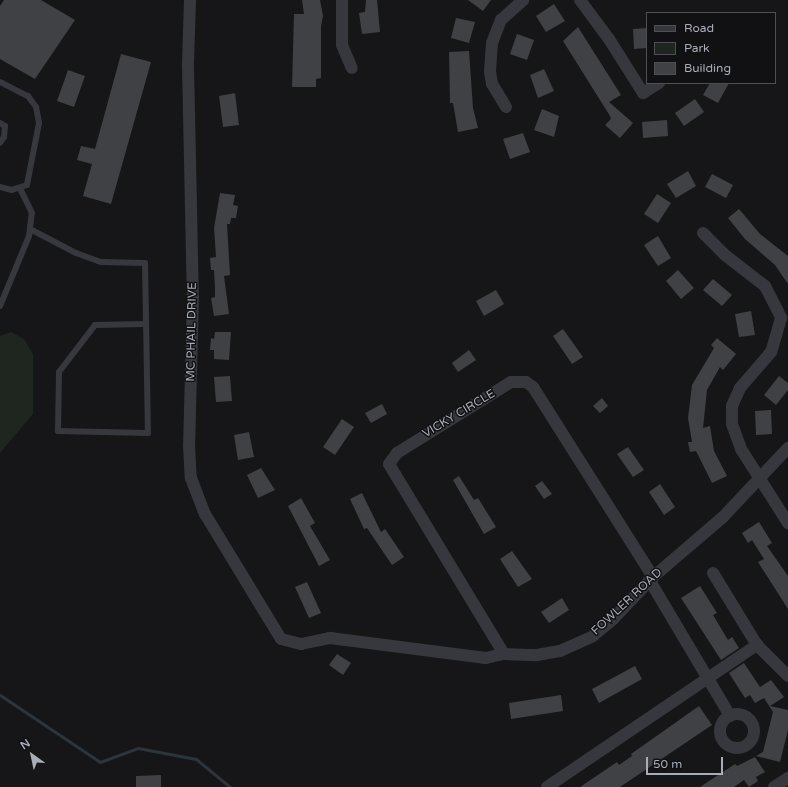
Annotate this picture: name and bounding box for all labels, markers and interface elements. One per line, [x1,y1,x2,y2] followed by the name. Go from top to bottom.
[646,12,776,84] legend
[684,21,714,35] text: Road
[684,41,710,55] text: Park
[684,61,731,75] text: Building
[184,282,200,382] street label: MC PHAIL DRIVE
[420,387,498,441] street label: VICKY CIRCLE
[589,566,665,638] street label: FOWLER ROAD
[12,735,52,775] north arrow
[18,737,32,752] text: N
[648,749,725,775] scale bar
[653,757,682,771] text: 50 m

